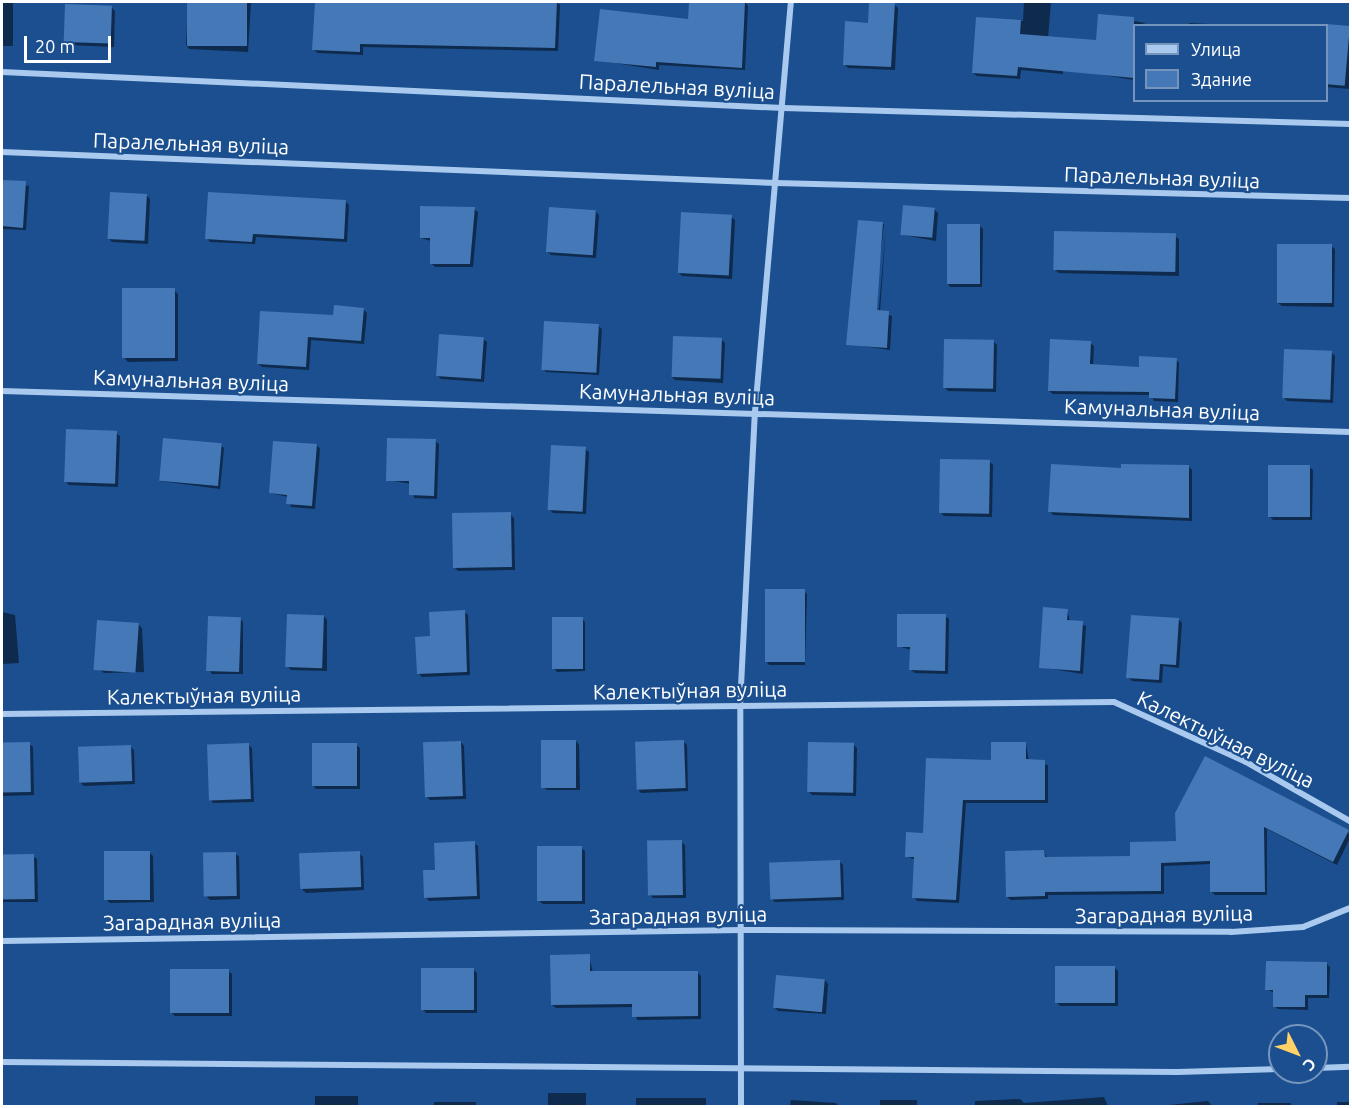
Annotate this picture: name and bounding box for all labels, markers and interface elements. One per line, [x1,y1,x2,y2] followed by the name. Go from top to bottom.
[27,24,114,62] scale bar
[1133,24,1328,102] legend
[35,36,75,56] text: 20 m
[1191,39,1241,59] text: Улица
[578,68,776,104] street label: Паралельная вуліца
[1191,69,1252,89] text: Здание
[92,127,290,159] street label: Паралельная вуліца
[1063,161,1261,193] street label: Паралельная вуліца
[93,364,289,396] street label: Камунальная вуліца
[579,378,775,410] street label: Камунальная вуліца
[1064,393,1260,425] street label: Камунальная вуліца
[593,676,787,704] street label: Калектыўная вуліца
[107,681,301,709] street label: Калектыўная вуліца
[1133,685,1319,793] street label: Калектыўная вуліца
[1075,900,1253,928] street label: Загарадная вуліца
[589,901,767,929] street label: Загарадная вуліца
[103,907,281,935] street label: Загарадная вуліца
[1268,1024,1328,1084] north arrow
[1300,1055,1320,1075] text: С

